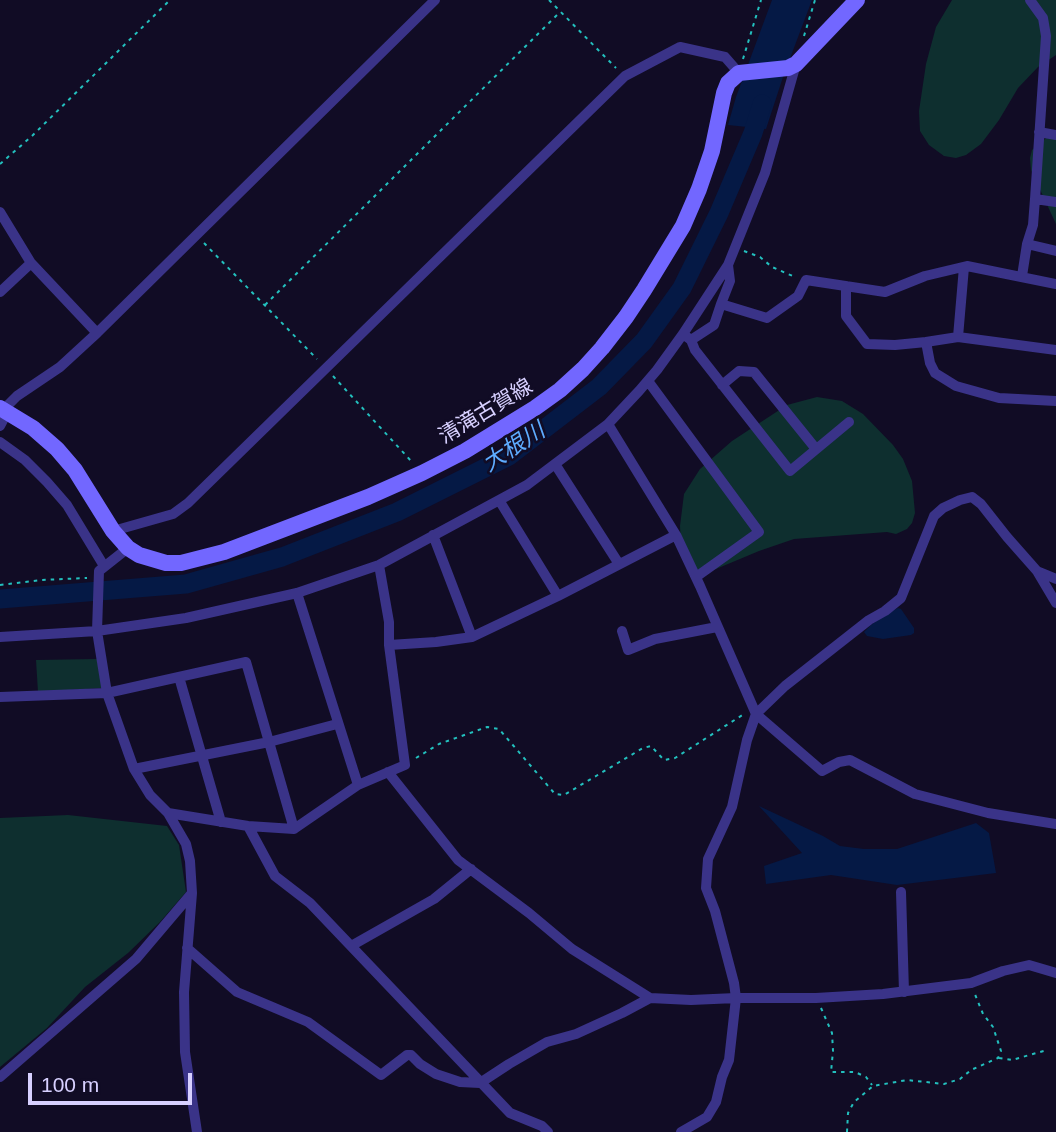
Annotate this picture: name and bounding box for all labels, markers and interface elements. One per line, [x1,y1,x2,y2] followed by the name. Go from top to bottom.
[435,374,537,450] street label: 清滝古賀線
[478,418,550,478] water label: 大根川
[32,1058,196,1102] scale bar
[41,1073,99,1096] text: 100 m

